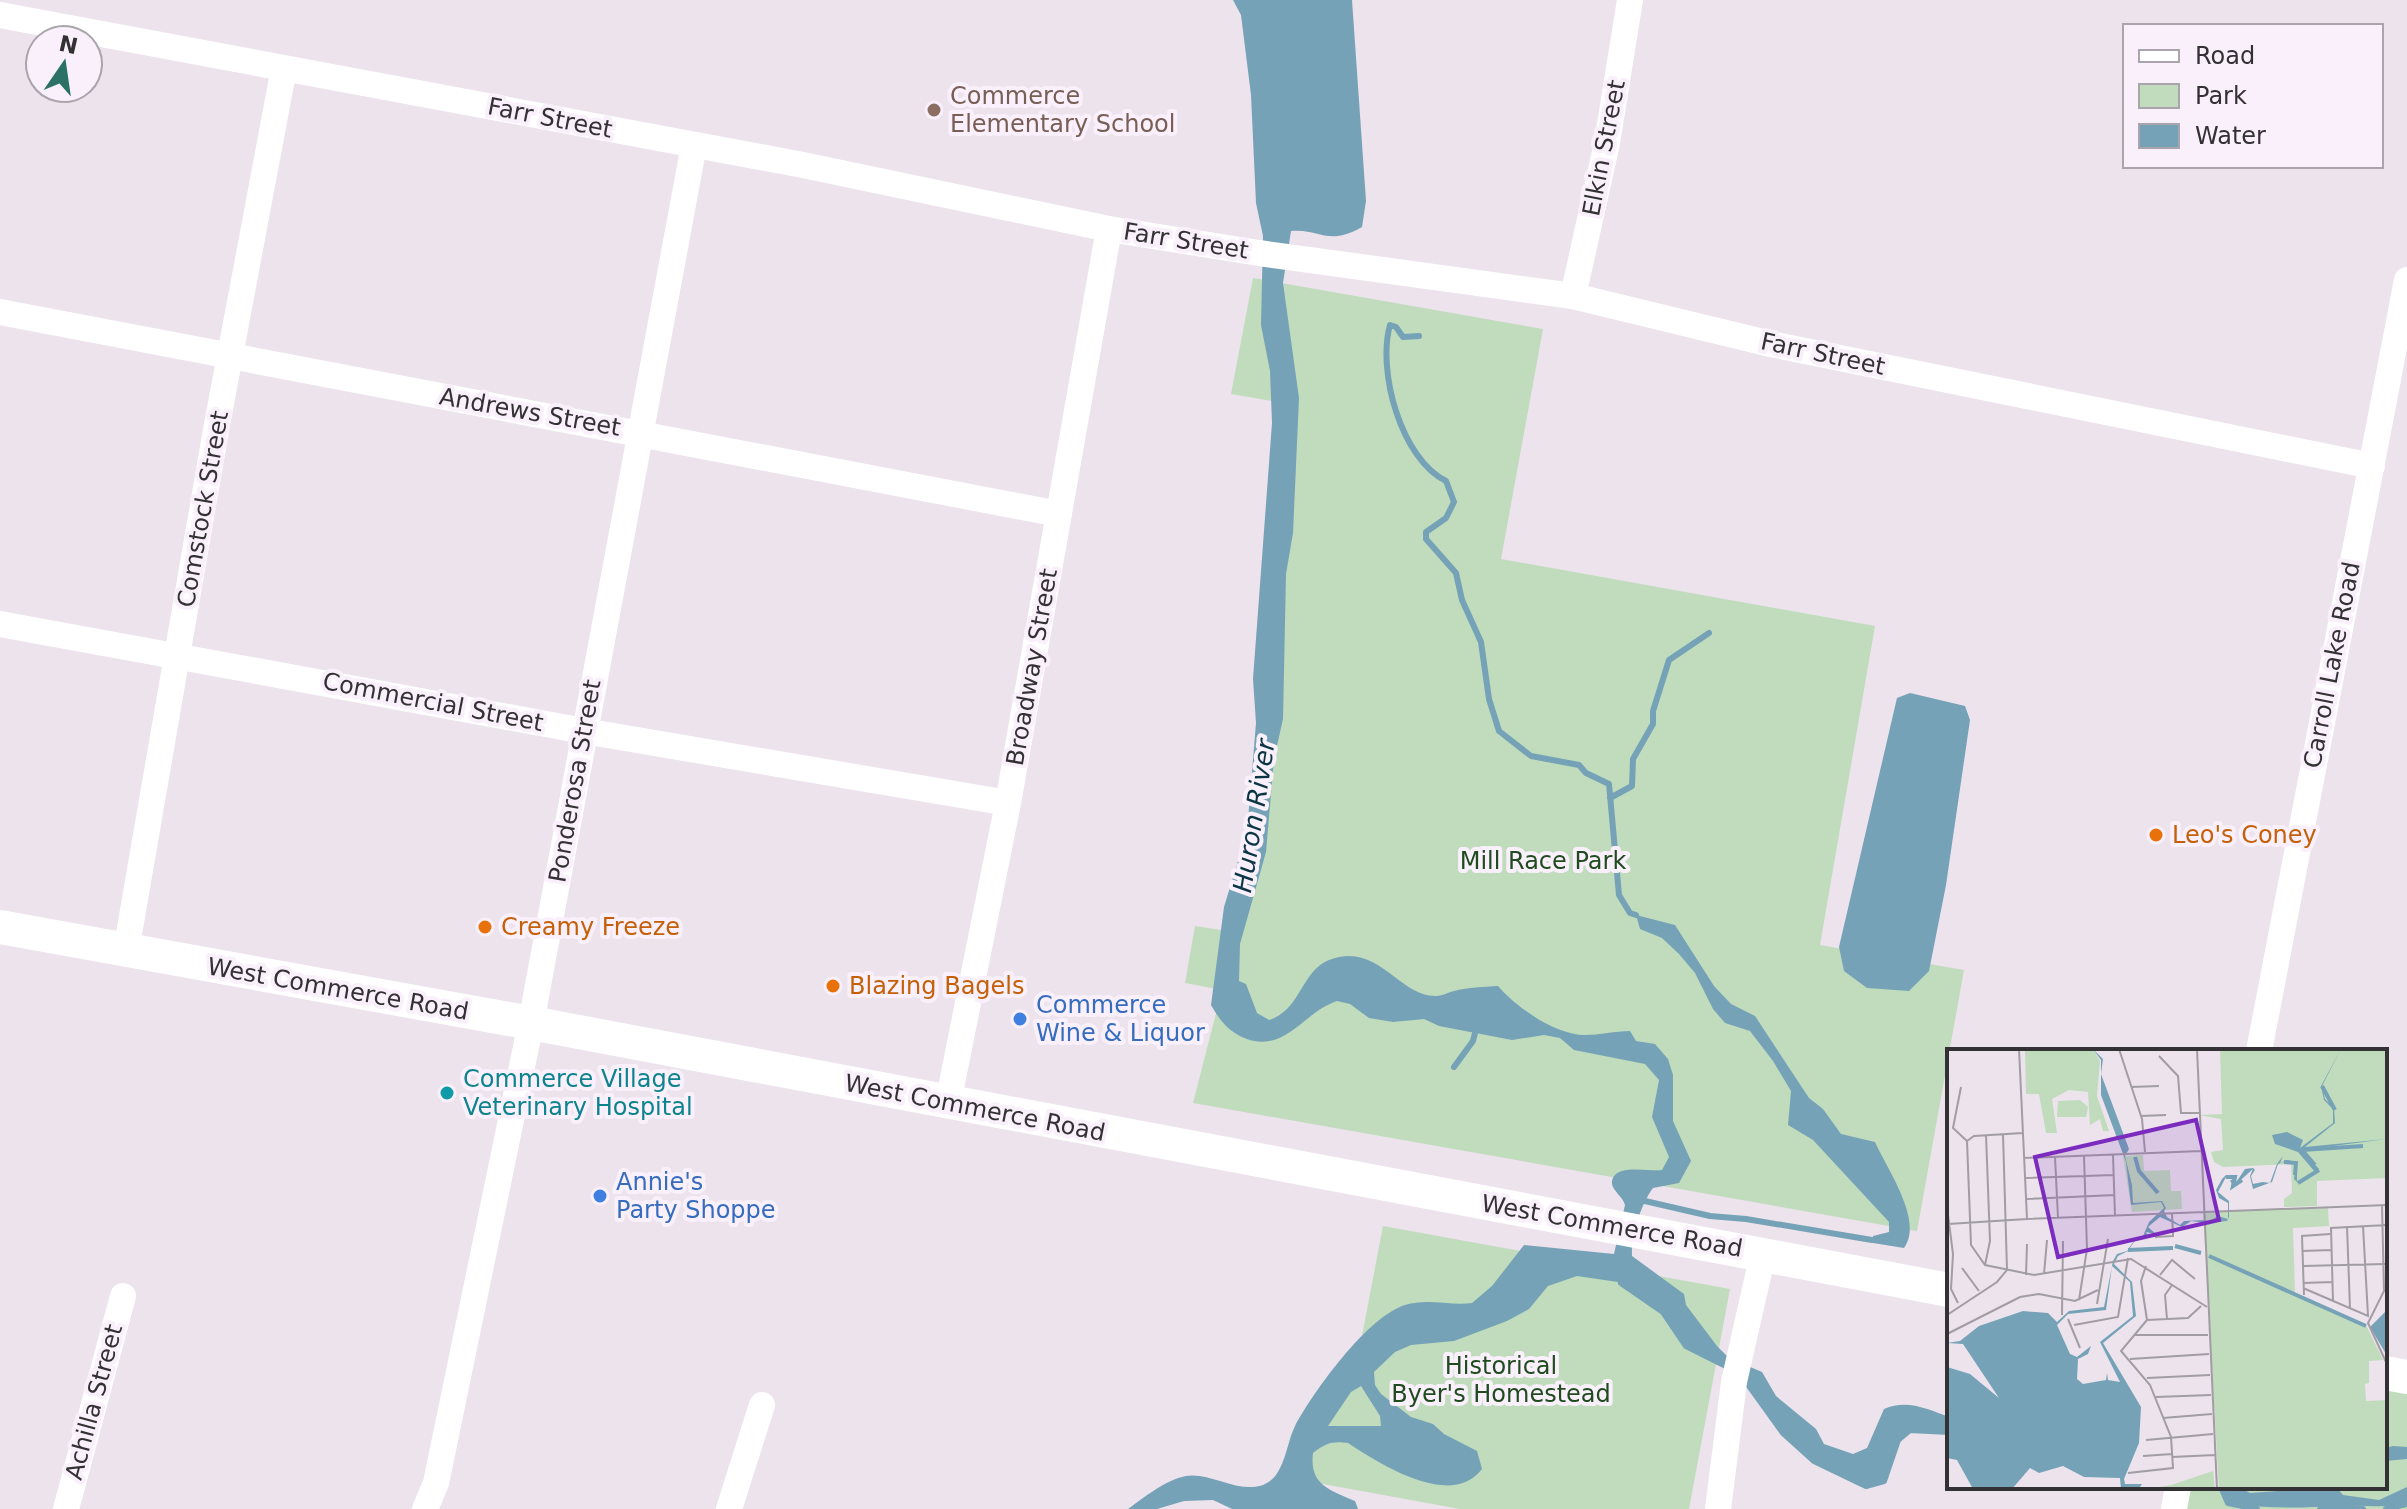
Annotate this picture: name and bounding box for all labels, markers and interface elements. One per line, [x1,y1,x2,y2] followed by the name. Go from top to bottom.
[24,24,104,104] north arrow
[2123,24,2383,168] legend
[57,31,80,59] text: N
[2195,42,2255,70] text: Road
[1577,78,1631,218] street label: Elkin Street
[950,82,1175,138] place label: Commerce Elementary School
[2195,82,2247,110] text: Park
[485,92,615,144] street label: Farr Street
[925,101,943,119] marker: Commerce Elementary School
[2195,122,2266,150] text: Water
[1121,217,1251,265] street label: Farr Street
[1758,327,1888,381] street label: Farr Street
[437,382,623,442] street label: Andrews Street
[172,409,234,609] street label: Comstock Street
[2298,559,2366,771] street label: Carroll Lake Road
[1001,566,1063,768] street label: Broadway Street
[320,667,546,737] street label: Commercial Street
[543,677,607,885] street label: Ponderosa Street
[1227,735,1281,895] water label: Huron River
[2172,821,2317,849] place label: Leo's Coney
[2147,826,2165,844] marker: Leo's Coney
[1460,847,1626,875] park label: Mill Race Park
[501,913,680,941] place label: Creamy Freeze
[476,918,494,936] marker: Creamy Freeze
[205,952,471,1026] street label: West Commerce Road
[849,972,1025,1000] place label: Blazing Bagels
[824,977,842,995] marker: Blazing Bagels
[1036,991,1205,1047] place label: Commerce Wine & Liquor
[1011,1010,1029,1028] marker: Commerce Wine & Liquor
[1947,1049,2387,1489] inset map
[463,1065,693,1121] place label: Commerce Village Veterinary Hospital
[842,1069,1108,1147] street label: West Commerce Road
[438,1084,456,1102] marker: Commerce Village Veterinary Hospital
[616,1168,776,1224] place label: Annie's Party Shoppe
[591,1187,609,1205] marker: Annie's Party Shoppe
[1479,1189,1745,1263] street label: West Commerce Road
[60,1321,128,1483] street label: Achilla Street
[1391,1352,1611,1408] park label: Historical Byer's Homestead

